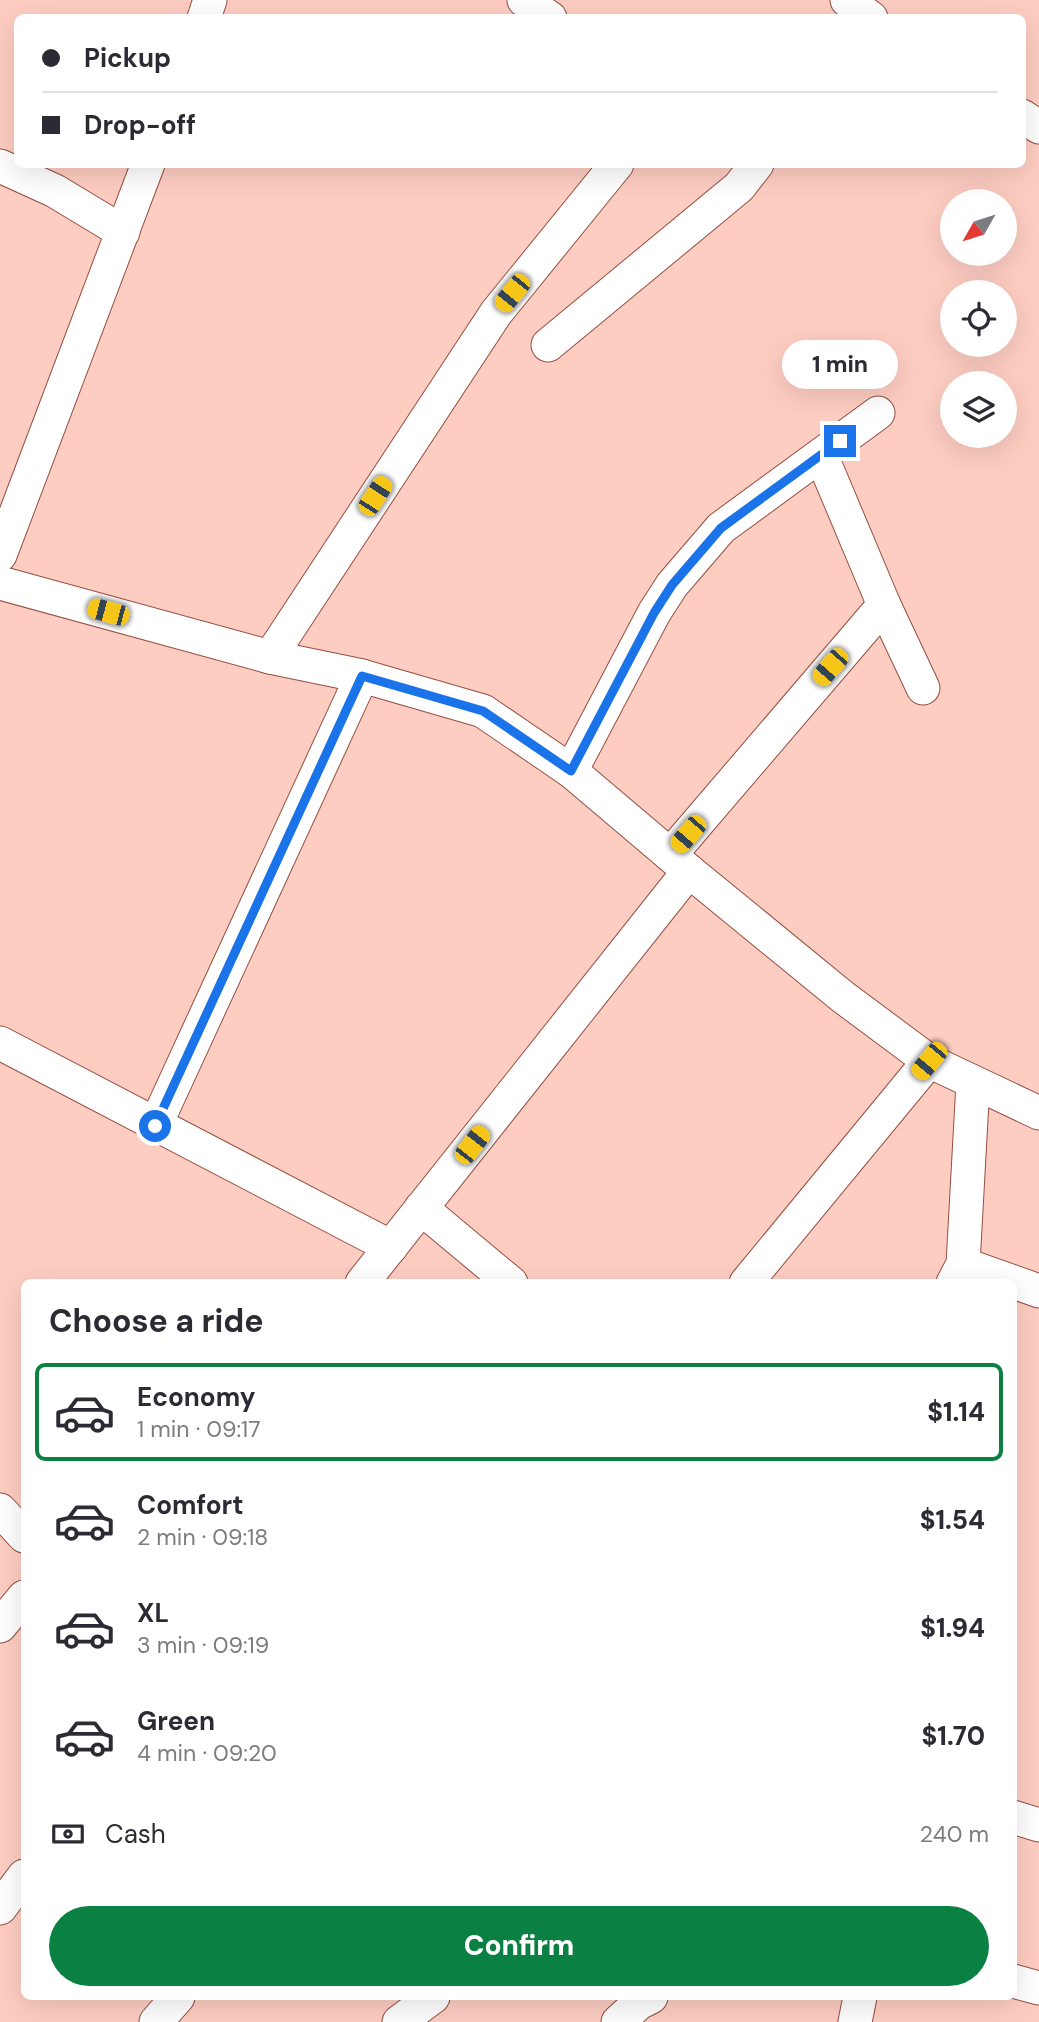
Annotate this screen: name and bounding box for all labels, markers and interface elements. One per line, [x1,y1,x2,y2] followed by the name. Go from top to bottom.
[84,41,171,75] text: Pickup
[84,108,196,142] text: Drop-off
[940,189,1017,266] north arrow
[940,189,1017,448] map controls
[491,270,534,316] car
[940,280,1017,357] button: locate
[782,340,898,388] callout: 1 min
[812,349,868,379] text: 1 min
[940,371,1017,448] button: layers
[824,425,856,457] route end
[355,473,396,519] car
[85,596,132,628] car
[809,644,852,690] car
[667,811,710,857] car
[908,1038,951,1084] car
[139,1110,171,1142] route start
[451,1122,494,1168] car
[49,1300,264,1342] text: Choose a ride
[137,1380,255,1414] text: Economy
[53,1381,116,1444] icon: car
[927,1395,985,1429] text: $1.14
[137,1414,261,1444] text: 1 min · 09:17
[137,1488,243,1522] text: Comfort
[53,1489,116,1552] icon: car
[920,1503,985,1537] text: $1.54
[137,1522,268,1552] text: 2 min · 09:18
[137,1596,169,1630] text: XL
[53,1597,116,1660] icon: car
[920,1611,985,1645] text: $1.94
[137,1630,269,1660] text: 3 min · 09:19
[137,1704,215,1738] text: Green
[53,1705,116,1768] icon: car
[922,1719,985,1753] text: $1.70
[137,1738,277,1768] text: 4 min · 09:20
[49,1815,87,1853] icon: cash
[105,1817,166,1851] text: Cash
[920,1819,989,1849] text: 240 m
[49,1906,989,1986] button: Confirm

